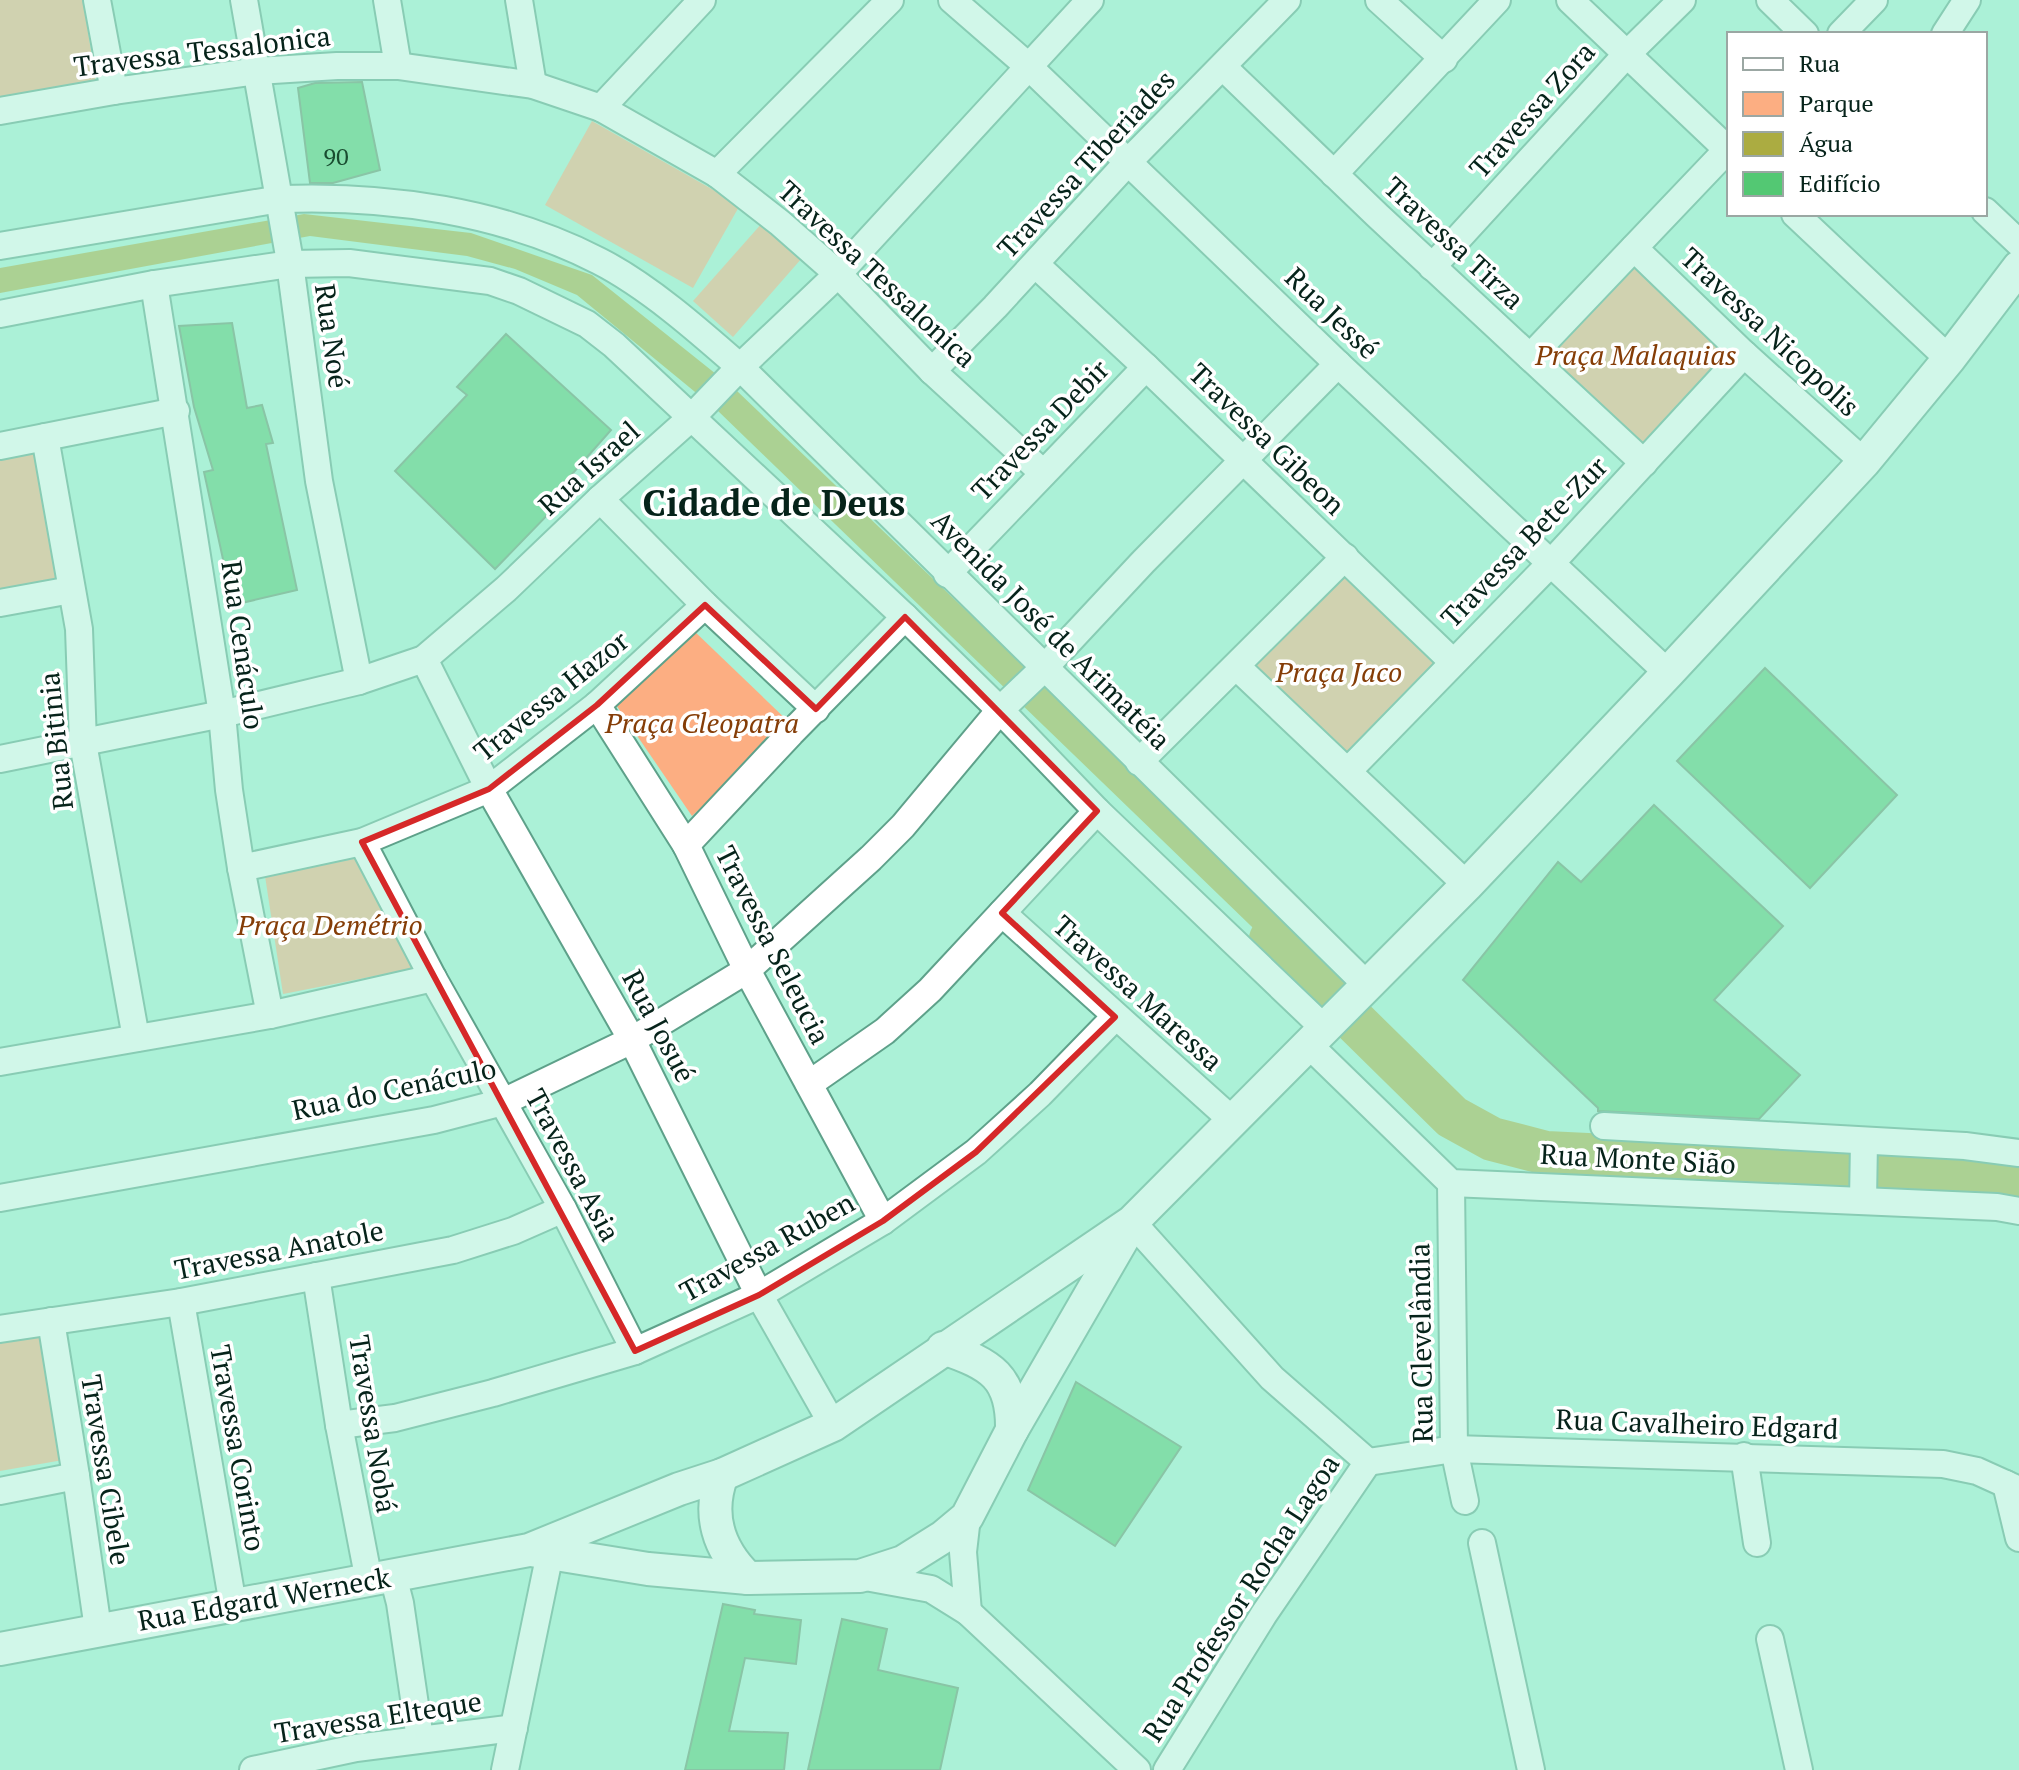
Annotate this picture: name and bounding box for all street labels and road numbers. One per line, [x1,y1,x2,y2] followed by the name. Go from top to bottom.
[71,16,333,85] street label: Travessa Tessalonica
[1461,34,1603,186] street label: Travessa Zora
[989,62,1183,266] street label: Travessa Tiberiades
[1376,168,1532,317] street label: Travessa Tirza
[770,172,985,375] street label: Travessa Tessalonica
[1673,239,1868,424] street label: Travessa Nicopolis
[1277,259,1387,367] street label: Rua Jessé
[307,281,358,390] street label: Rua Noé
[963,351,1117,508] street label: Travessa Debir
[1181,355,1354,523] street label: Travessa Gibeon
[530,412,647,523] street label: Rua Israel
[1432,448,1615,635] street label: Travessa Bete-Zur
[924,502,1179,757] street label: Avenida José de Arimatéia
[213,558,274,732] street label: Rua Cenáculo
[466,622,636,769] street label: Travessa Hazor
[30,670,81,812] street label: Rua Bitinia
[708,839,839,1050] street label: Travessa Seleucia
[1046,907,1231,1079] street label: Travessa Maressa
[614,963,704,1088] street label: Rua Josué
[288,1049,499,1128] street label: Rua do Cenáculo
[518,1082,629,1247] street label: Travessa Asia
[1539,1135,1737,1182] street label: Rua Monte Sião
[673,1183,861,1310] street label: Travessa Ruben
[171,1211,387,1288] street label: Travessa Anatole
[1400,1243,1441,1443] street label: Rua Clevelândia
[341,1332,406,1516] street label: Travessa Nobá
[202,1342,275,1554] street label: Travessa Corinto
[73,1372,140,1568] street label: Travessa Cibele
[1555,1400,1839,1447] street label: Rua Cavalheiro Edgard
[1134,1447,1347,1748] street label: Rua Professor Rocha Lagoa
[135,1558,394,1639] street label: Rua Edgard Werneck
[272,1682,484,1751] street label: Travessa Elteque

